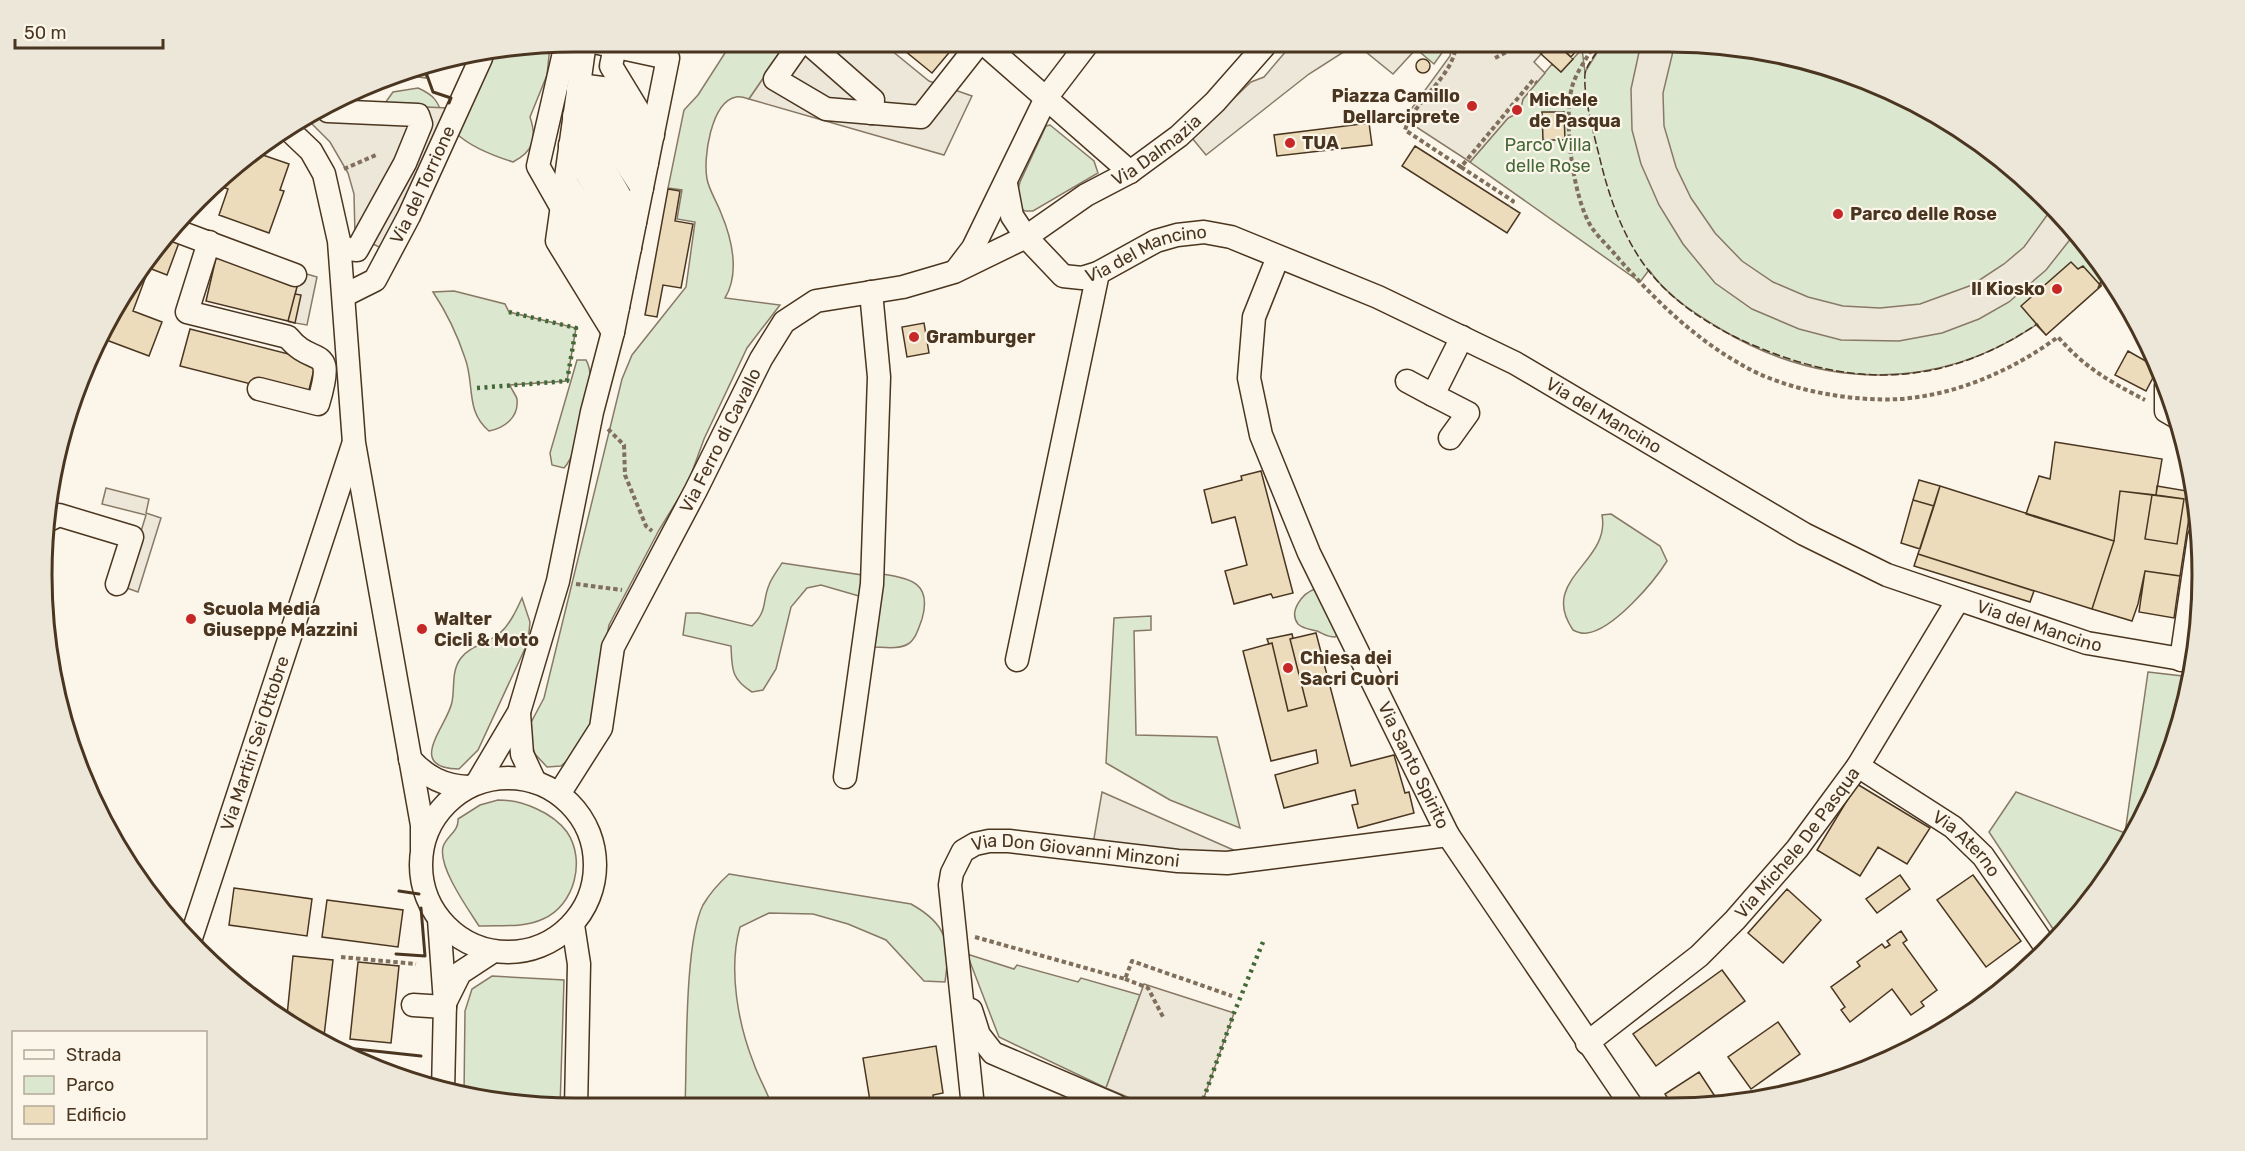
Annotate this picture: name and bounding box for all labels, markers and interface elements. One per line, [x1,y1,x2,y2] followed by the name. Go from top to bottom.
[15,12,164,50] scale bar
[24,22,67,44] text: 50 m
[1332,85,1460,128] place label: Piazza Camillo Dellarciprete
[1529,89,1621,132] place label: Michele de Pasqua
[1465,99,1479,113] marker: Piazza Camillo Dellarciprete
[1510,103,1524,117] marker: Michele de Pasqua
[1108,110,1206,191] street label: Via Dalmazia
[385,122,460,248] street label: Via del Torrione
[1302,132,1339,154] place label: TUA
[1505,134,1591,177] park label: Parco Villa delle Rose
[1283,136,1297,150] marker: TUA
[1850,203,1997,225] place label: Parco delle Rose
[1831,207,1845,221] marker: Parco delle Rose
[1082,221,1208,287] street label: Via del Mancino
[1971,278,2045,300] place label: Il Kiosko
[2050,282,2064,296] marker: Il Kiosko
[926,326,1035,348] place label: Gramburger
[907,330,921,344] marker: Gramburger
[675,364,766,517] street label: Via Ferro di Cavallo
[1542,373,1666,458] street label: Via del Mancino
[1974,595,2103,656] street label: Via del Mancino
[203,598,358,641] place label: Scuola Media Giuseppe Mazzini
[434,608,539,651] place label: Walter Cicli & Moto
[184,612,198,626] marker: Scuola Media Giuseppe Mazzini
[415,622,429,636] marker: Walter Cicli & Moto
[1300,647,1399,690] place label: Chiesa dei Sacri Cuori
[216,653,294,834] street label: Via Martiri Sei Ottobre
[1281,661,1295,675] marker: Chiesa dei Sacri Cuori
[1373,698,1454,832] street label: Via Santo Spirito
[1730,763,1864,923] street label: Via Michele De Pasqua
[1928,806,2005,881] street label: Via Aterno
[969,830,1181,872] street label: Via Don Giovanni Minzoni
[12,1031,207,1139] legend
[66,1044,122,1066] text: Strada
[66,1074,114,1096] text: Parco
[66,1104,126,1126] text: Edificio

